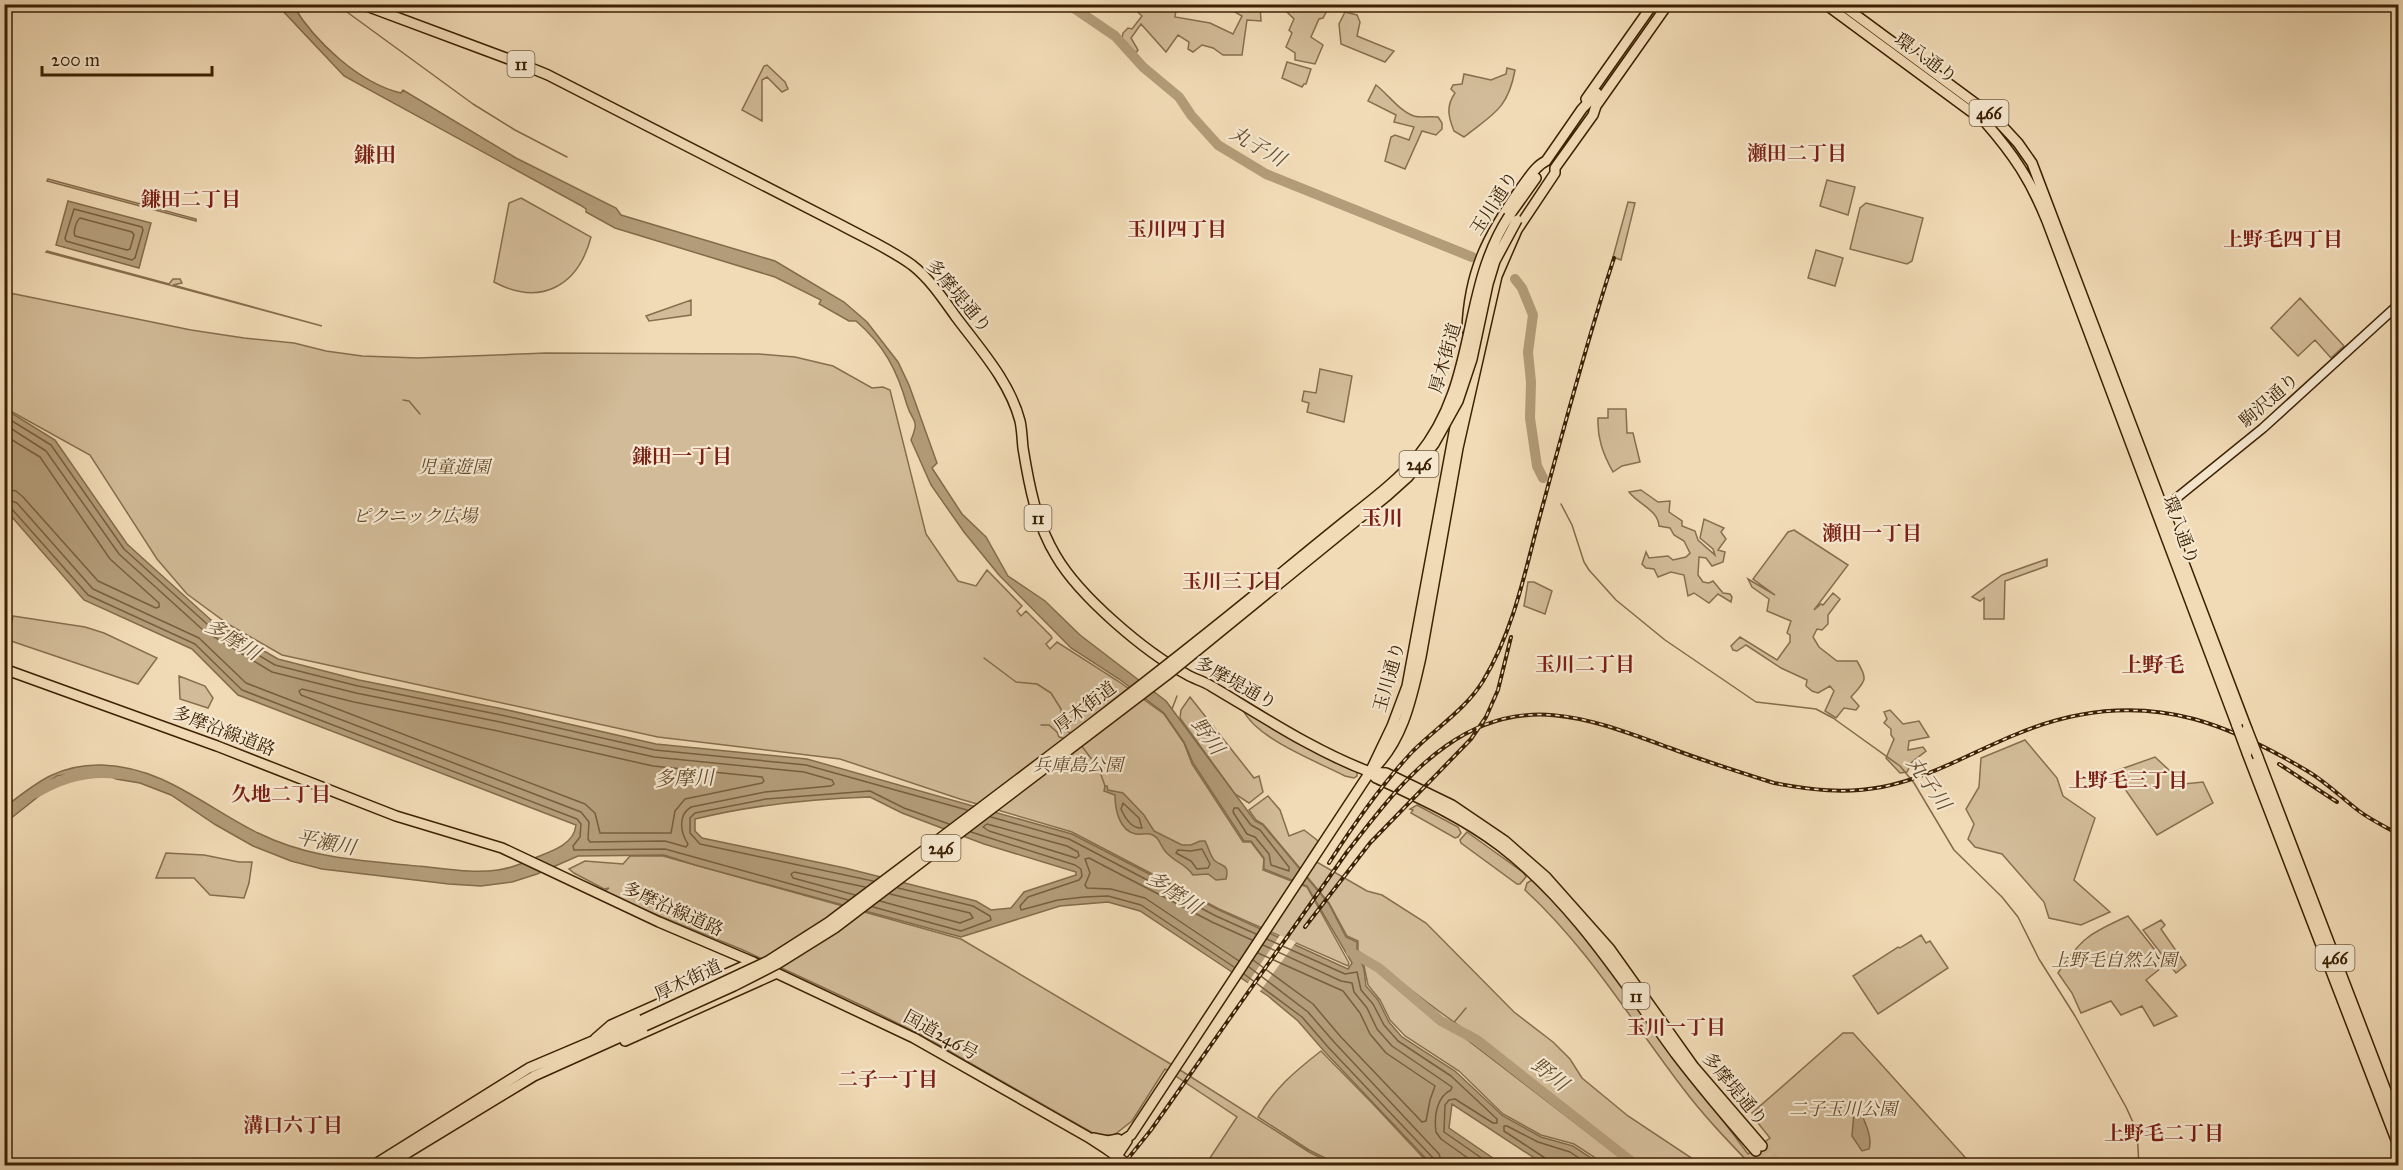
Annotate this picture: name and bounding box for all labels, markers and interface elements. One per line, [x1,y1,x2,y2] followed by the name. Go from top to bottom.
[1890,28,1962,88] street label: 環八通り
[42,39,212,77] scale bar
[51,49,100,71] text: 200 m
[508,51,534,77] road number: 11
[1970,100,2008,126] road number: 466
[1226,121,1292,172] water label: 丸子川
[1747,141,1847,165] district label: 瀬田二丁目
[354,142,396,168] district label: 鎌田
[1465,167,1523,239] street label: 玉川通り
[141,187,241,211] district label: 鎌田二丁目
[1127,217,1227,241] district label: 玉川四丁目
[2223,227,2343,251] district label: 上野毛四丁目
[922,254,996,338] street label: 多摩堤通り
[1425,320,1465,396] street label: 厚木街道
[2235,368,2303,432] street label: 駒沢通り
[632,444,732,468] district label: 鎌田一丁目
[1400,451,1438,477] road number: 246
[418,456,493,478] park label: 児童遊園
[2158,492,2204,568] street label: 環八通り
[353,505,479,527] park label: ピクニック広場
[1024,505,1052,531] road number: 11
[1361,505,1403,531] district label: 玉川
[1822,521,1922,545] district label: 瀬田一丁目
[1182,569,1282,593] district label: 玉川三丁目
[201,613,266,666] water label: 多摩川
[1369,639,1409,715] street label: 玉川通り
[1191,652,1281,714] street label: 多摩堤通り
[1535,652,1635,676] district label: 玉川二丁目
[2122,652,2185,678] district label: 上野毛
[1050,677,1120,737] street label: 厚木街道
[170,701,278,761] street label: 多摩沿線道路
[1187,713,1231,761] water label: 野川
[1902,752,1957,816] water label: 丸子川
[1033,754,1126,776] park label: 兵庫島公園
[654,765,716,791] water label: 多摩川
[2068,768,2188,792] district label: 上野毛三丁目
[231,782,331,806] district label: 久地二丁目
[294,824,360,860] water label: 平瀬川
[922,835,960,861] road number: 246
[1142,865,1207,920] water label: 多摩川
[619,877,727,941] street label: 多摩沿線道路
[2316,945,2354,971] road number: 466
[2051,949,2180,971] park label: 上野毛自然公園
[651,955,725,1005] street label: 厚木街道
[1622,983,1650,1009] road number: 11
[900,1005,982,1065] street label: 国道246号
[1626,1015,1726,1039] district label: 玉川一丁目
[1698,1047,1772,1131] street label: 多摩堤通り
[1527,1052,1575,1097] water label: 野川
[838,1067,938,1091] district label: 二子一丁目
[1789,1098,1900,1120] park label: 二子玉川公園
[243,1113,343,1137] district label: 溝口六丁目
[2104,1121,2224,1145] district label: 上野毛二丁目

